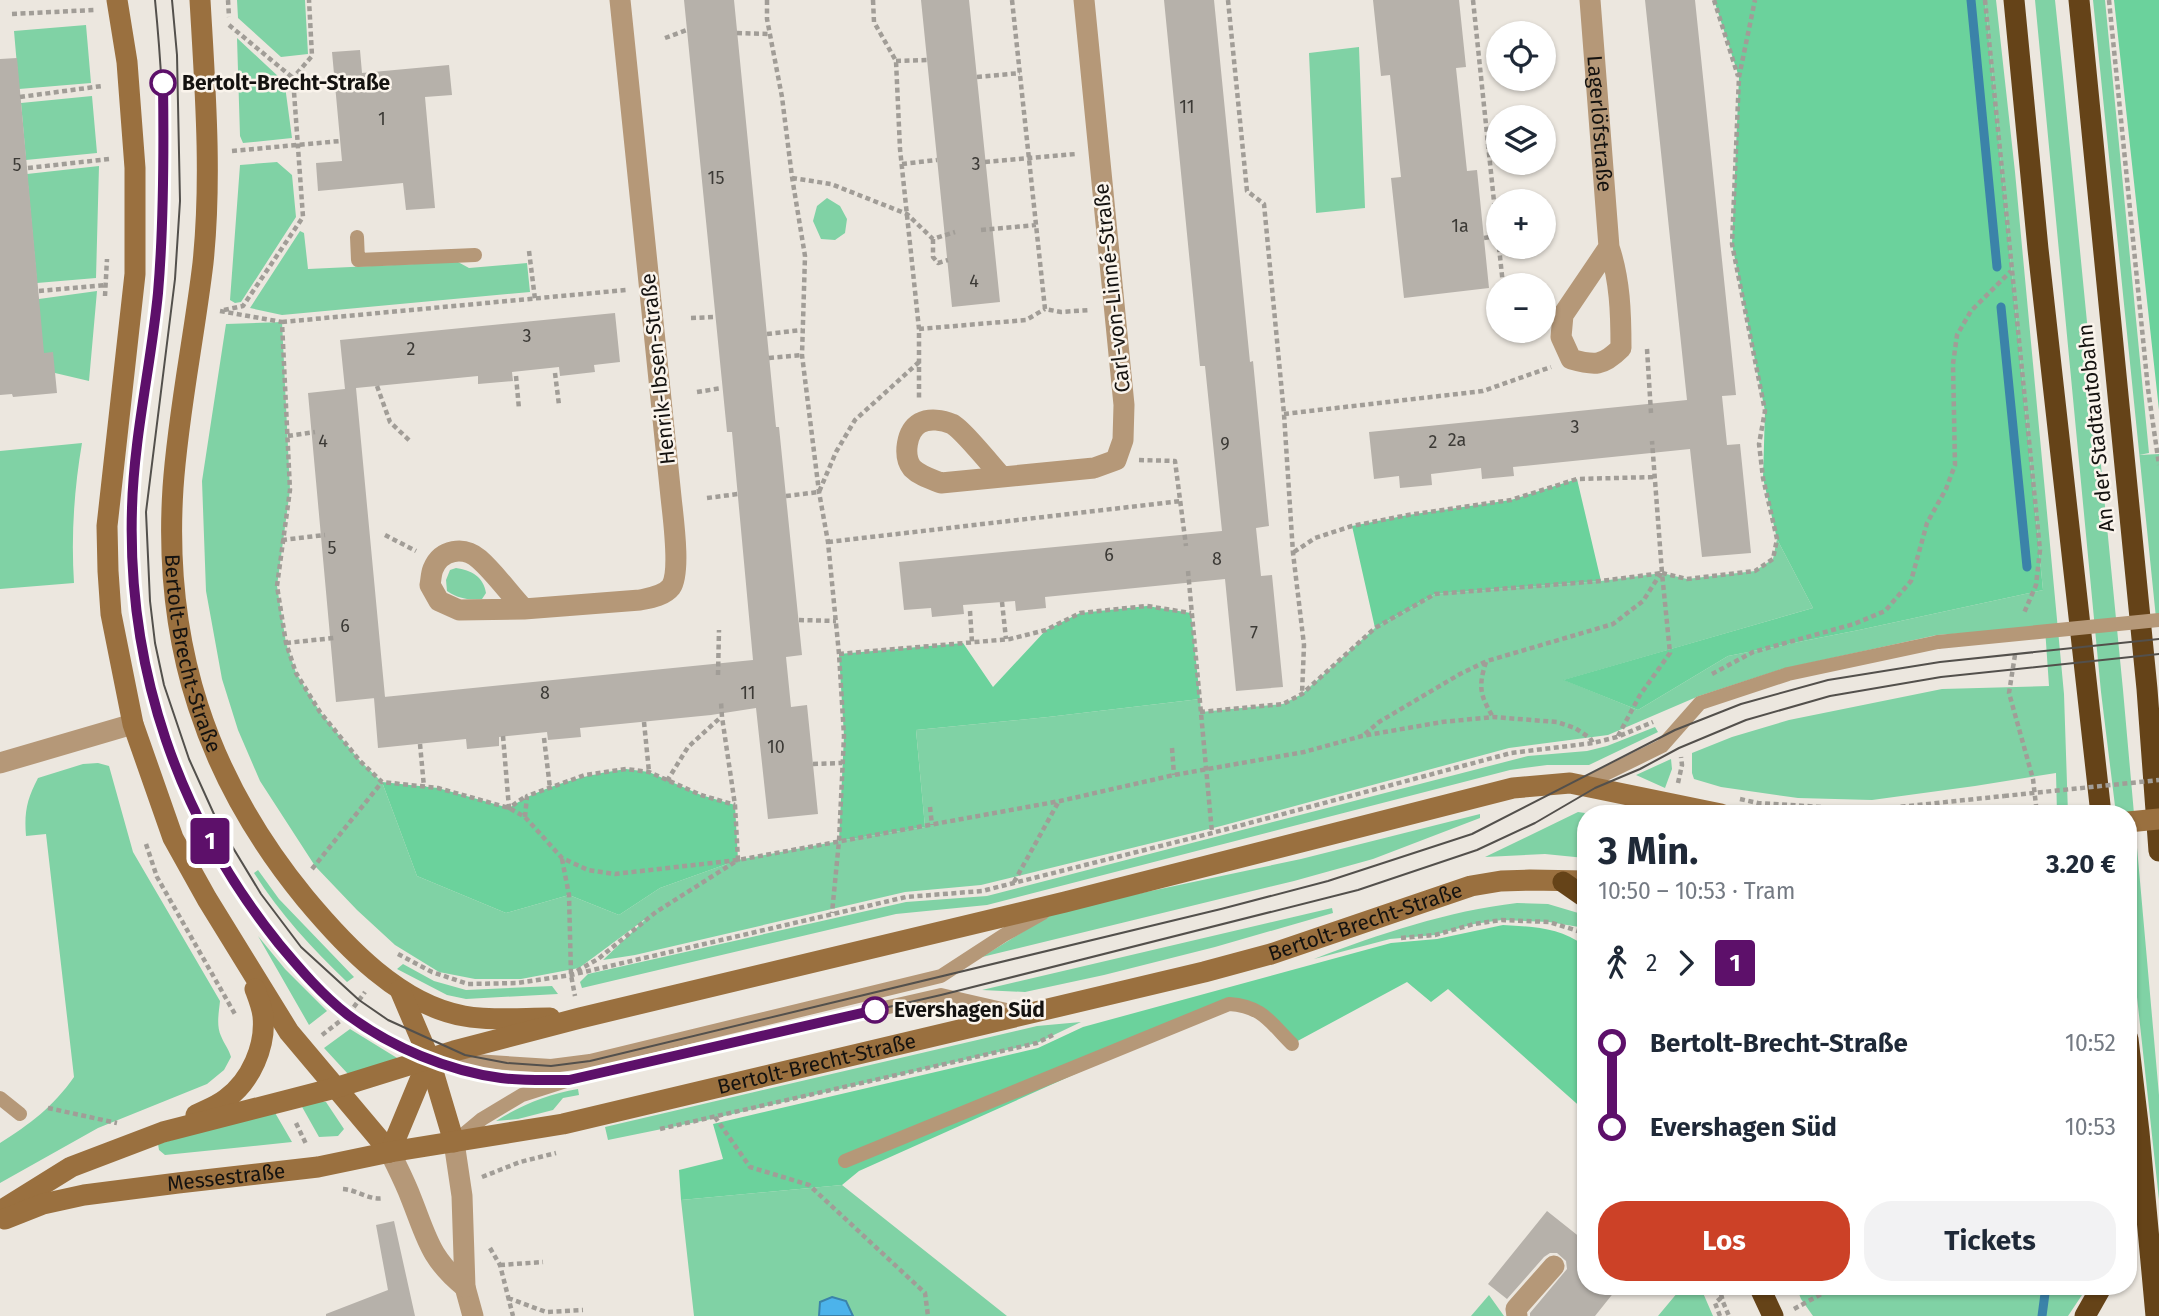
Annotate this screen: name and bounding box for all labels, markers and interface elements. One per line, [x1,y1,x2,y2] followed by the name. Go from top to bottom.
[1486,21,1556,343] map controls
[1486,21,1556,91] button: locate
[1581,54,1618,193] street label: Lagerlöfstraße
[150,70,176,96] marker: Bertolt-Brecht-Straße
[182,70,391,96] place label: Bertolt-Brecht-Straße
[1179,96,1195,118] house number: 11
[1486,105,1556,175] button: layers
[378,108,386,130] house number: 1
[972,153,980,175] house number: 3
[12,154,22,176] house number: 5
[708,167,724,189] house number: 15
[1088,182,1136,394] street label: Carl-von-Linné-Straße
[1486,189,1556,259] button: +
[1451,215,1469,237] house number: 1a
[969,270,979,292] house number: 4
[635,272,681,466] street label: Henrik-Ibsen-Straße
[1486,273,1556,343] button: −
[2072,323,2120,533] street label: An der Stadtautobahn
[523,325,531,347] house number: 3
[407,338,416,360] house number: 2
[1571,416,1579,438] house number: 3
[1448,429,1466,451] house number: 2a
[318,430,328,452] house number: 4
[1429,431,1438,453] house number: 2
[1220,433,1230,455] house number: 9
[327,537,337,559] house number: 5
[1104,544,1114,566] house number: 6
[1212,548,1222,570] house number: 8
[159,553,227,757] street label: Bertolt-Brecht-Straße
[340,615,350,637] house number: 6
[1250,622,1258,644] house number: 7
[540,682,550,704] house number: 8
[740,682,756,704] house number: 11
[767,736,785,758] house number: 10
[187,818,233,864] line badge: 1
[204,827,216,855] text: 1
[1598,828,1698,874] text: 3 Min.
[2046,849,2116,880] text: 3.20 €
[1265,877,1466,967] street label: Bertolt-Brecht-Straße
[1598,877,1795,905] text: 10:50 – 10:53 · Tram
[1598,944,1636,982] icon: walk
[1667,944,1705,982] icon: forward
[1646,949,1657,977] text: 2
[1729,949,1741,977] text: 1
[862,997,888,1023] marker: Evershagen Süd
[894,997,1045,1023] place label: Evershagen Süd
[715,1028,919,1100] street label: Bertolt-Brecht-Straße
[1650,1028,1908,1059] text: Bertolt-Brecht-Straße
[2065,1029,2116,1057] text: 10:52
[1650,1112,1837,1143] text: Evershagen Süd
[2065,1113,2116,1141] text: 10:53
[165,1158,287,1197] street label: Messestraße
[1598,1201,1850,1281] button: Los
[1864,1201,2116,1281] button: Tickets

